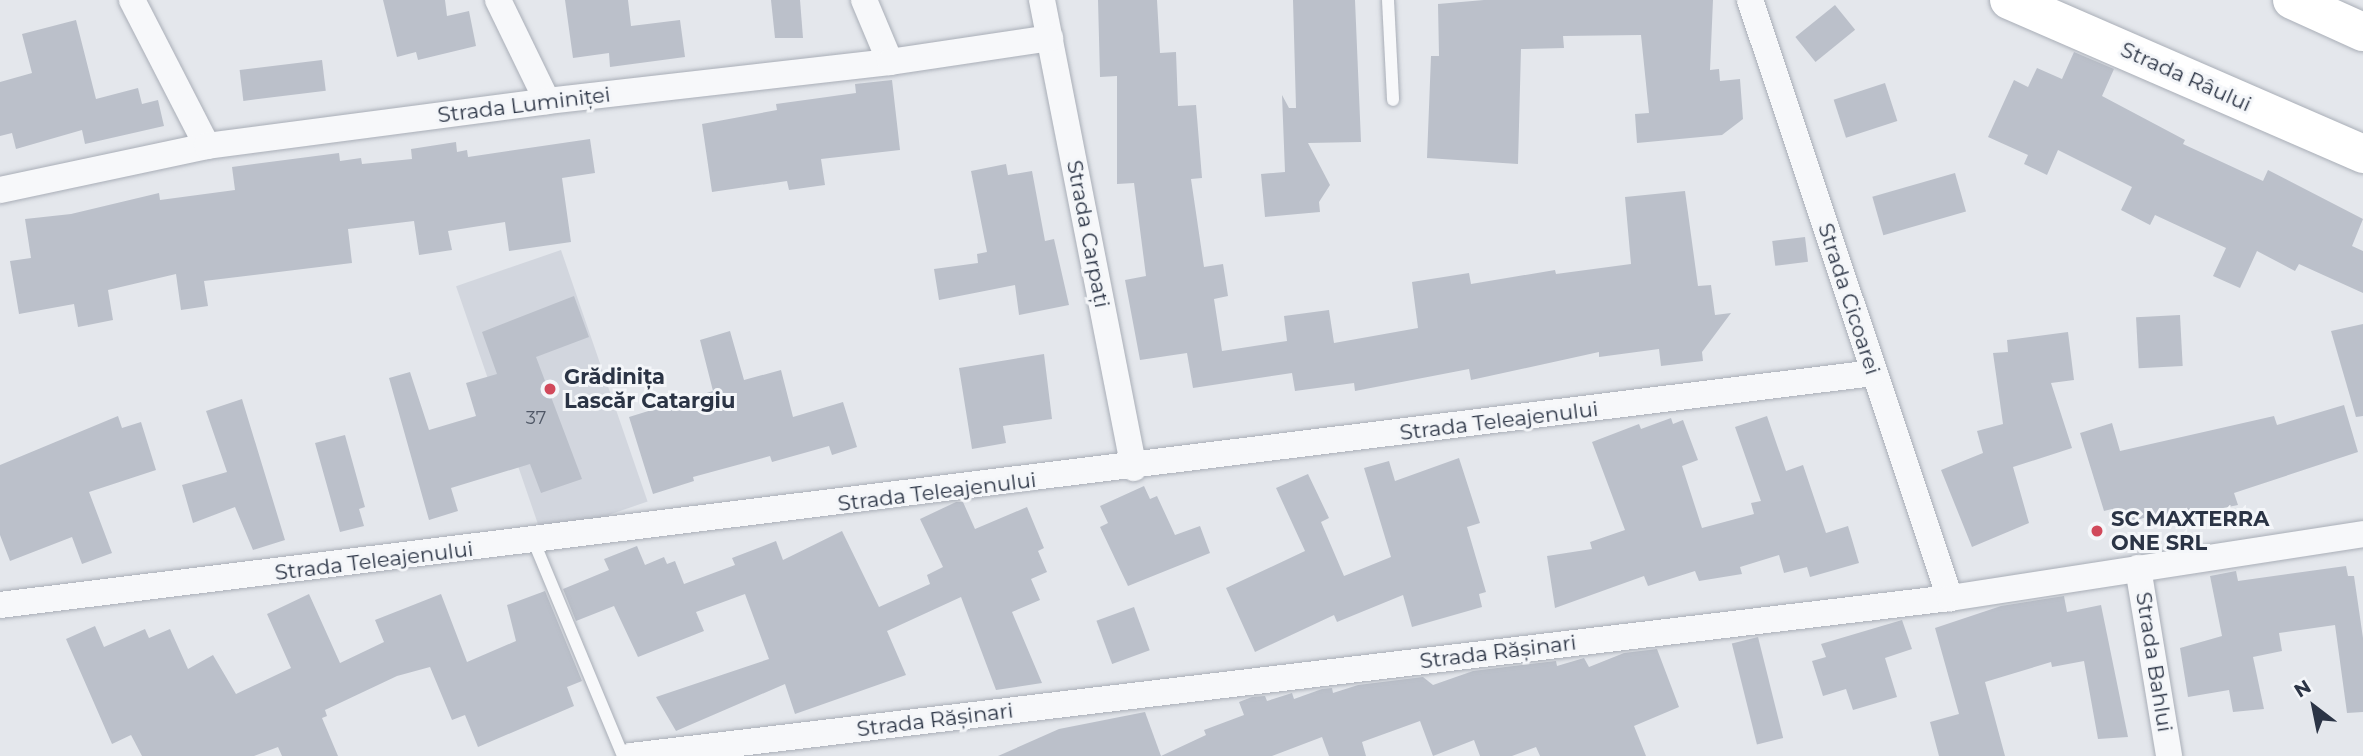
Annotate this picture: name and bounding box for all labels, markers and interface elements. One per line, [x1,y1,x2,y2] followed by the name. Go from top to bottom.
[2117,37,2255,117] street label: Strada Râului
[436,82,612,128] street label: Strada Luminiței
[1061,158,1115,310] street label: Strada Carpați
[1813,220,1885,378] street label: Strada Cicoarei
[564,364,735,414] place label: Grădinița Lascăr Catargiu
[542,381,558,397] marker: Grădinița Lascăr Catargiu
[1398,396,1600,446] street label: Strada Teleajenului
[526,407,546,429] house number: 37
[836,467,1038,517] street label: Strada Teleajenului
[2111,506,2269,556] place label: SC MAXTERRA ONE SRL
[2089,523,2105,539] marker: SC MAXTERRA ONE SRL
[273,536,475,586] street label: Strada Teleajenului
[2130,590,2178,734] street label: Strada Bahlui
[1418,630,1578,674] street label: Strada Rășinari
[2279,672,2349,742] north arrow
[2290,675,2315,703] text: N
[855,698,1015,742] street label: Strada Rășinari

